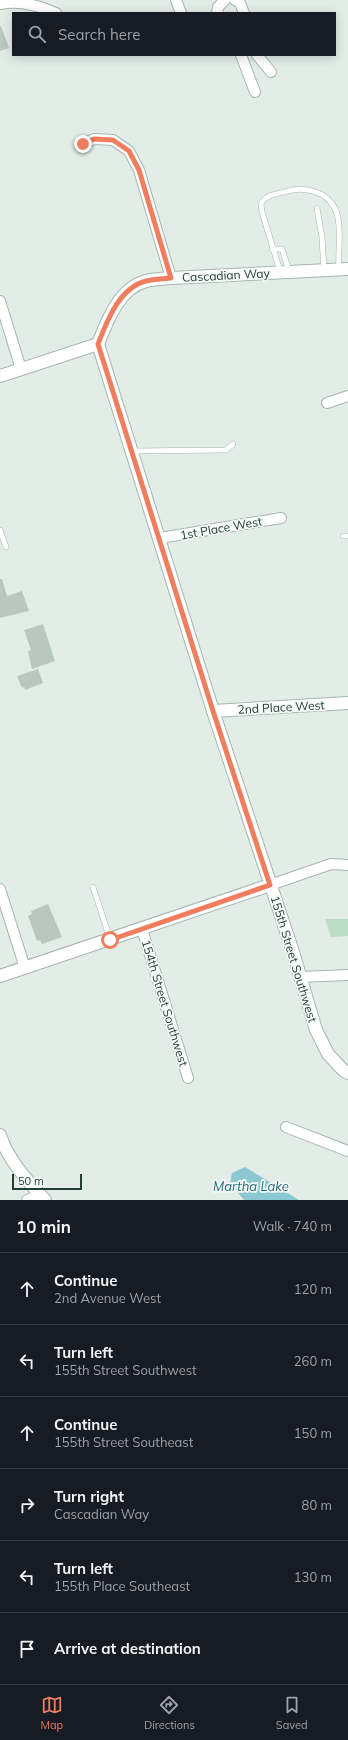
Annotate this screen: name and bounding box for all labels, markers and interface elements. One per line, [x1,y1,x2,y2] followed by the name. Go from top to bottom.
[12,12,336,56] search box
[26,23,48,45] icon: search
[58,25,140,44] text: Search here
[74,135,92,153] route end
[182,265,271,285] street label: Cascadian Way
[179,513,263,543] street label: 1st Place West
[237,697,325,717] street label: 2nd Place West
[268,894,320,1024] street label: 155th Street Southwest
[101,931,119,949] route start
[139,938,191,1068] street label: 154th Street Southwest
[12,1172,82,1191] scale bar
[18,1174,44,1188] text: 50 m
[213,1178,289,1194] water label: Martha Lake
[16,1216,71,1237] text: 10 min
[253,1218,332,1234] text: Walk · 740 m
[54,1271,117,1290] text: Continue
[16,1278,38,1300] icon: ahead
[294,1281,332,1297] text: 120 m
[54,1290,161,1306] text: 2nd Avenue West
[54,1343,113,1362] text: Turn left
[16,1350,38,1372] icon: left
[294,1353,332,1369] text: 260 m
[54,1362,197,1378] text: 155th Street Southwest
[54,1415,117,1434] text: Continue
[16,1422,38,1444] icon: ahead
[294,1425,332,1441] text: 150 m
[54,1434,193,1450] text: 155th Street Southeast
[54,1487,124,1506] text: Turn right
[16,1494,38,1516] icon: right
[302,1497,332,1513] text: 80 m
[54,1506,149,1522] text: Cascadian Way
[54,1559,113,1578] text: Turn left
[16,1566,38,1588] icon: left
[294,1569,332,1585] text: 130 m
[54,1578,190,1594] text: 155th Place Southeast
[16,1638,38,1660] icon: arrive
[54,1639,201,1658] text: Arrive at destination
[40,1694,63,1732] tab: Map
[144,1694,195,1732] tab: Directions
[276,1694,308,1732] tab: Saved

